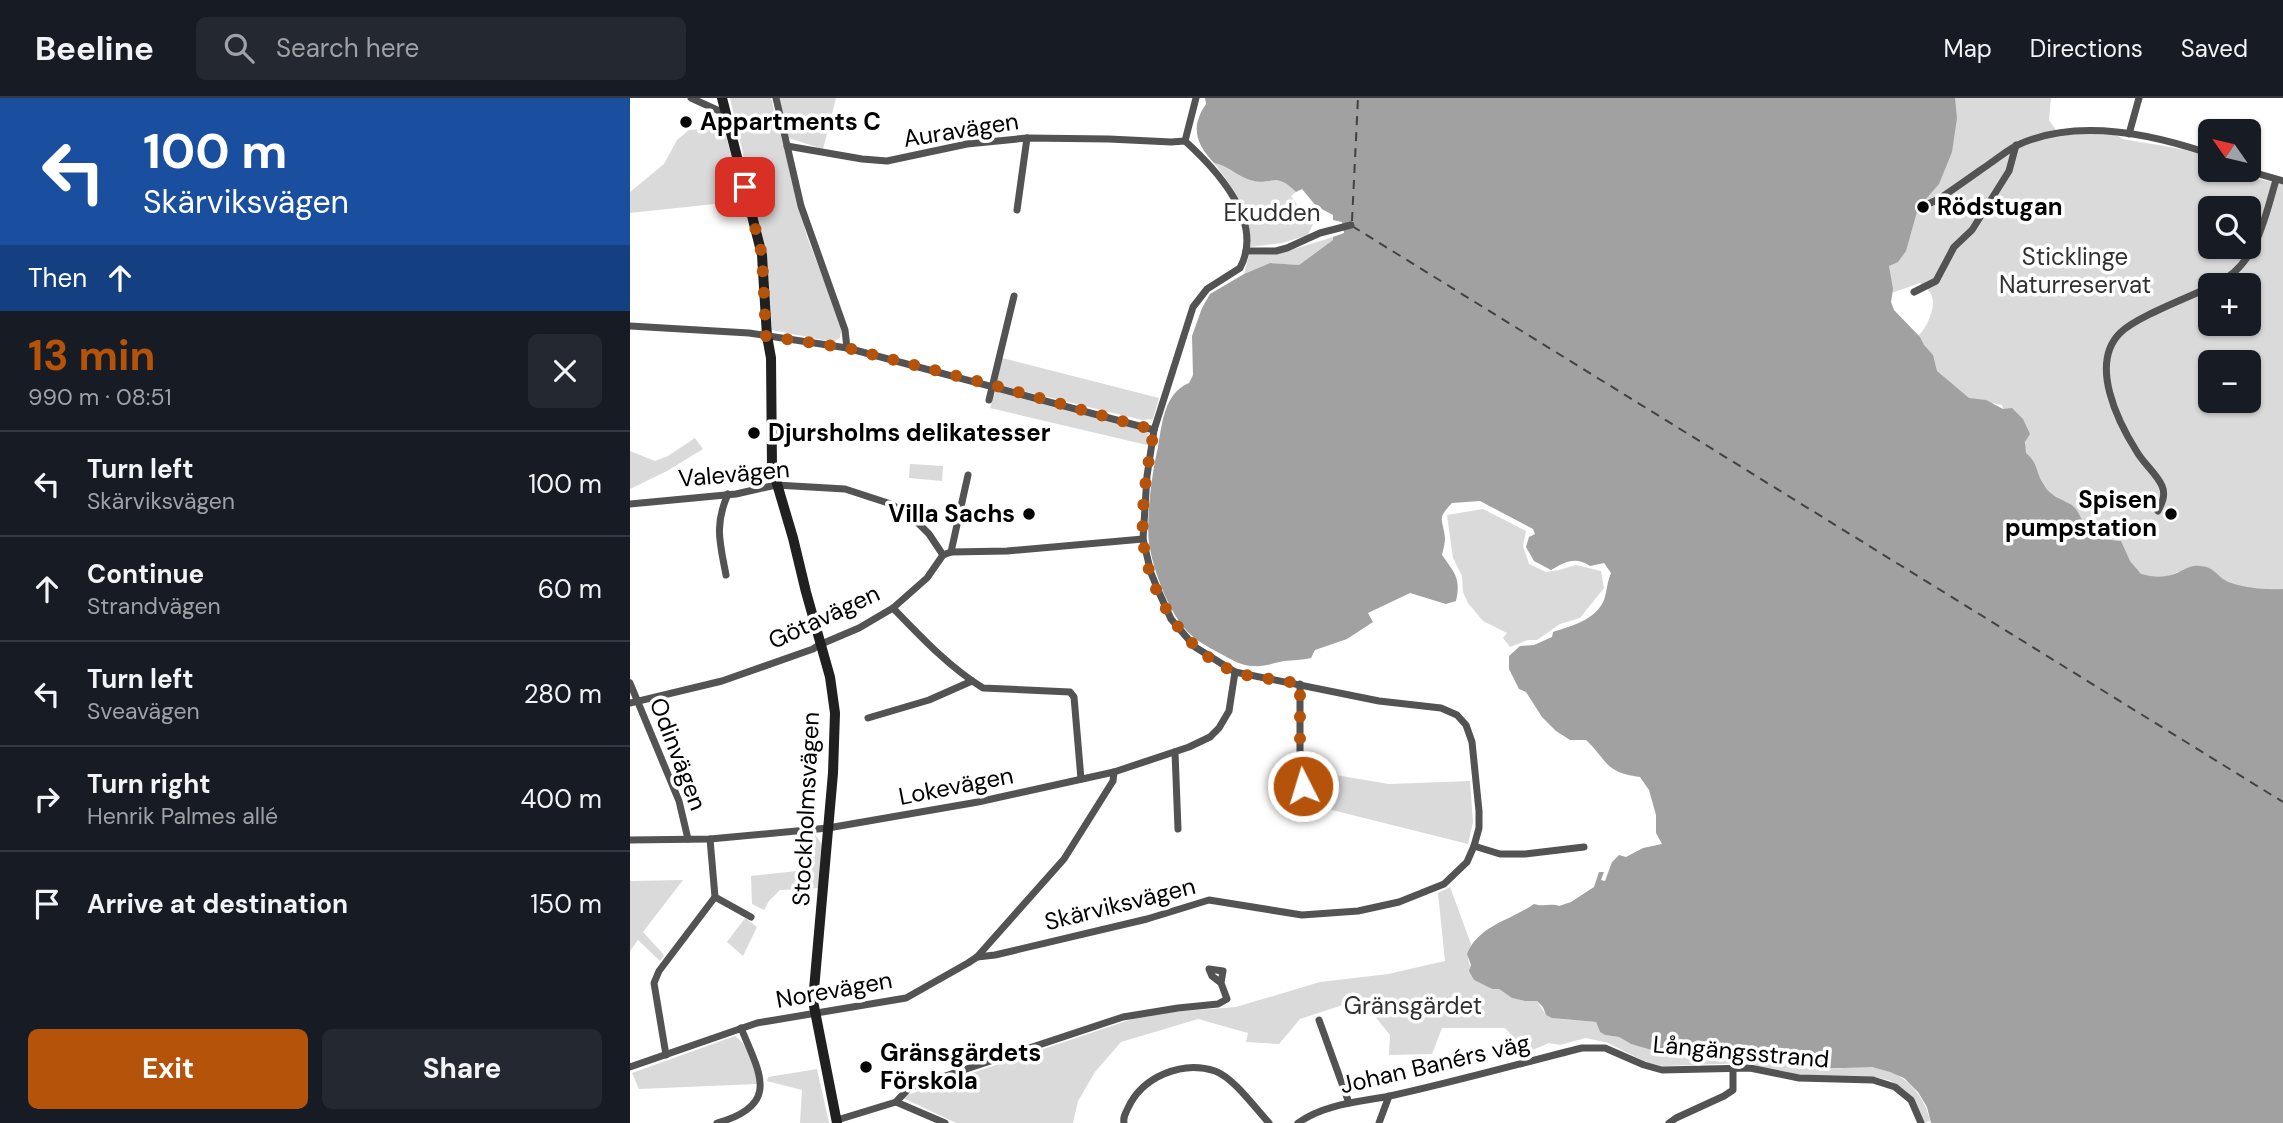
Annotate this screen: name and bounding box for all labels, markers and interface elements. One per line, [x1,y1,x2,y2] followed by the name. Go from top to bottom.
[196,17,686,80] search box
[35,27,154,70] text: Beeline
[220,29,258,67] icon: search
[276,31,419,65] text: Search here
[1944,33,1992,64] text: Map
[2030,33,2143,64] text: Directions
[2181,33,2248,64] text: Saved
[901,105,1021,154] street label: Auravägen
[700,106,881,137] place label: Appartments C
[678,114,694,130] marker: Appartments C
[143,119,287,183] text: 100 m
[2198,119,2261,182] north arrow
[2198,119,2261,413] map controls
[28,126,119,217] icon: left
[715,157,775,217] pin
[726,168,764,206] icon: arrive
[143,181,349,223] text: Skärviksvägen
[1937,191,2063,222] place label: Rödstugan
[2198,196,2261,259] button: search
[1224,197,1320,228] park label: Ekudden
[1915,199,1931,215] marker: Rödstugan
[1999,241,2151,300] park label: Sticklinge Naturreservat
[101,259,139,297] icon: ahead
[28,261,87,295] text: Then
[2198,273,2261,336] button: +
[28,328,155,383] text: 13 min
[528,334,602,408] button: close
[2198,350,2261,413] button: −
[28,382,172,412] text: 990 m · 08:51
[768,417,1051,448] place label: Djursholms delikatesser
[746,425,762,441] marker: Djursholms delikatesser
[87,452,194,486] text: Turn left
[677,453,791,494] street label: Valevägen
[28,465,66,503] icon: left
[528,467,602,501] text: 100 m
[2005,484,2157,543] place label: Spisen pumpstation
[87,486,235,516] text: Skärviksvägen
[888,498,1015,529] place label: Villa Sachs
[1021,506,1037,522] marker: Villa Sachs
[2163,506,2179,522] marker: Spisen pumpstation
[87,557,204,591] text: Continue
[28,570,66,608] icon: ahead
[538,572,602,606] text: 60 m
[763,577,884,656] street label: Götavägen
[87,591,221,621] text: Strandvägen
[87,662,194,696] text: Turn left
[28,675,66,713] icon: left
[524,677,602,711] text: 280 m
[643,693,714,815] street label: Odinvägen
[87,696,200,726] text: Sveavägen
[785,711,826,907] street label: Stockholmsvägen
[1266,749,1340,823] position arrow
[896,759,1016,812] street label: Lokevägen
[87,767,211,801] text: Turn right
[28,780,66,818] icon: right
[521,782,602,816] text: 400 m
[87,801,278,831] text: Henrik Palmes allé
[1041,870,1199,937] street label: Skärviksvägen
[28,885,66,923] icon: arrive
[87,887,348,921] text: Arrive at destination
[530,887,602,921] text: 150 m
[773,964,895,1015] street label: Norevägen
[1344,990,1482,1021] park label: Gränsgärdet
[1337,1027,1533,1100] street label: Johan Banérs väg
[1652,1028,1830,1075] street label: Långängsstrand
[28,1029,308,1109] button: Exit
[322,1029,602,1109] button: Share
[880,1037,1041,1096] place label: Gränsgärdets Förskola
[858,1059,874,1075] marker: Gränsgärdets Förskola

